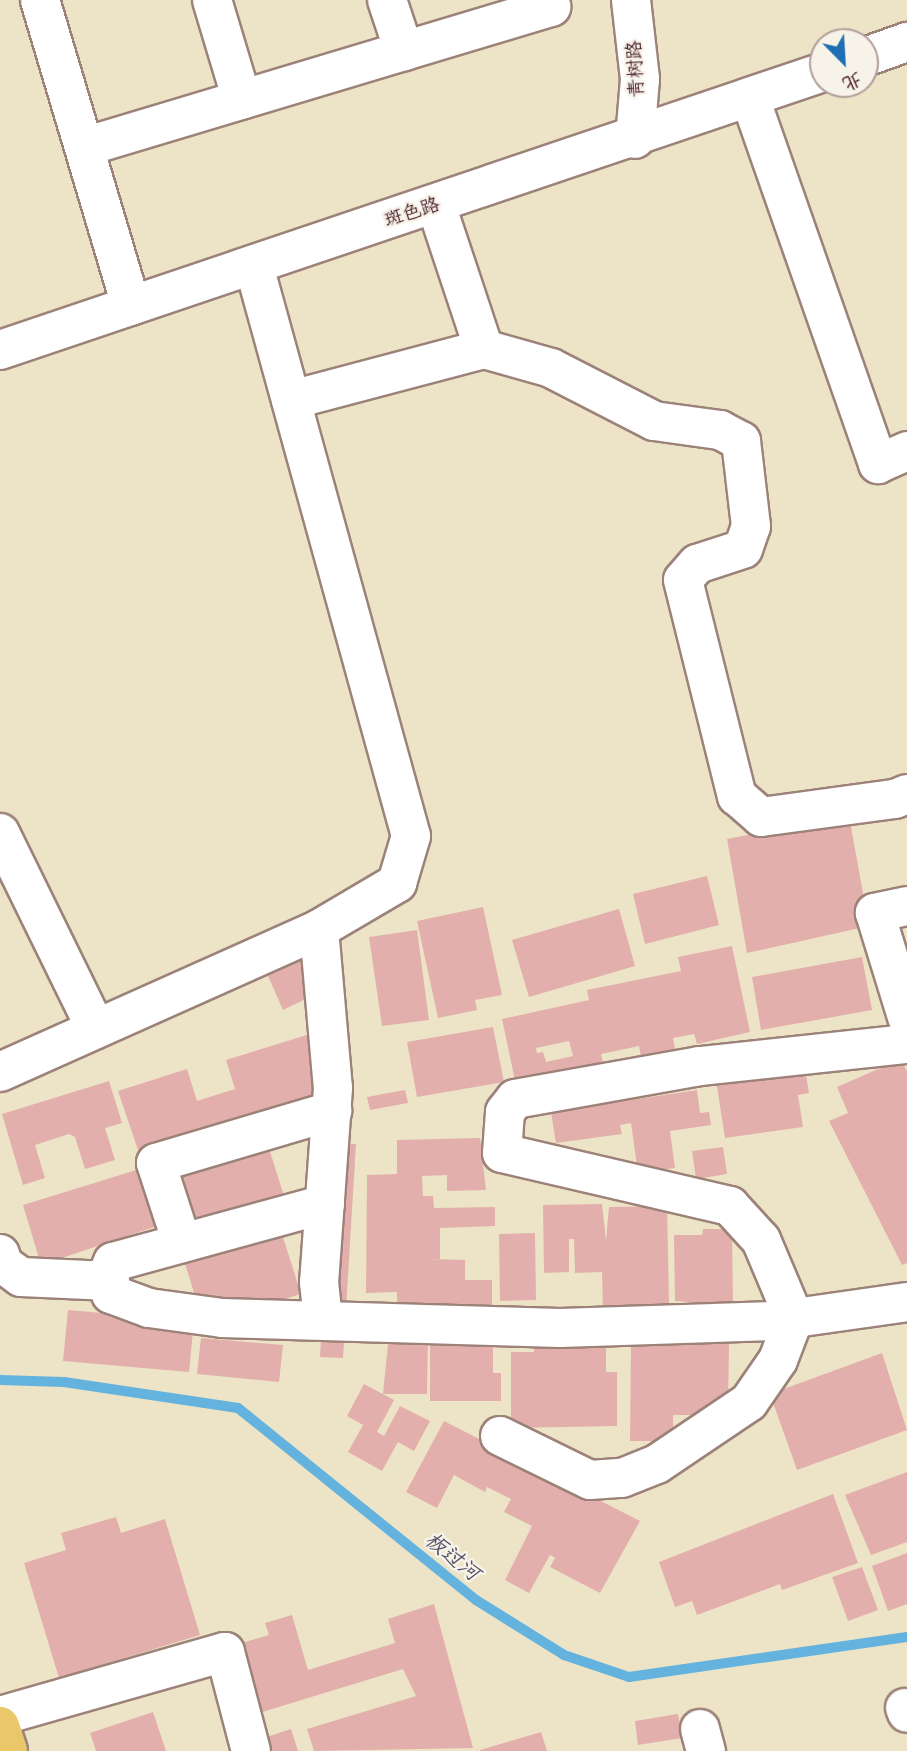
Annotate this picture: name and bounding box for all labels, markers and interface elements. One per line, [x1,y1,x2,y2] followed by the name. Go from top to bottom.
[809,28,879,98] north arrow
[623,40,649,98] street label: 青树路
[839,66,865,95] text: 北
[381,193,443,233] street label: 斑色路
[420,1527,484,1587] water label: 板过河

